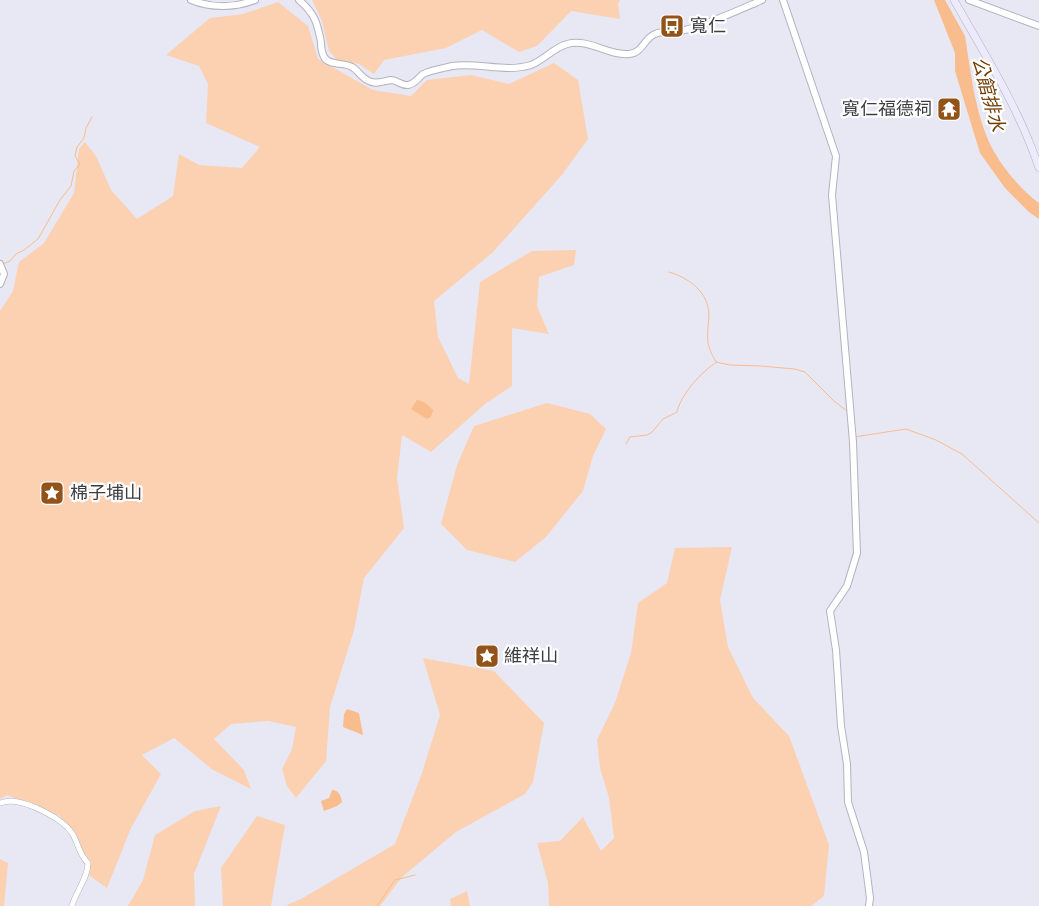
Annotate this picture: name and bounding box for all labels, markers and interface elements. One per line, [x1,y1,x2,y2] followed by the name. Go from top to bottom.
[659,13,685,39] bus stop icon: 寬仁
[690,14,726,37] place label: 寬仁
[967,54,1011,135] water label: 公館排水
[936,96,962,122] temple icon: 寬仁福德祠
[842,97,932,120] place label: 寬仁福德祠
[39,480,65,506] place icon: 棉子埔山
[70,481,142,504] place label: 棉子埔山
[474,643,500,669] place icon: 維祥山
[504,644,558,667] place label: 維祥山

